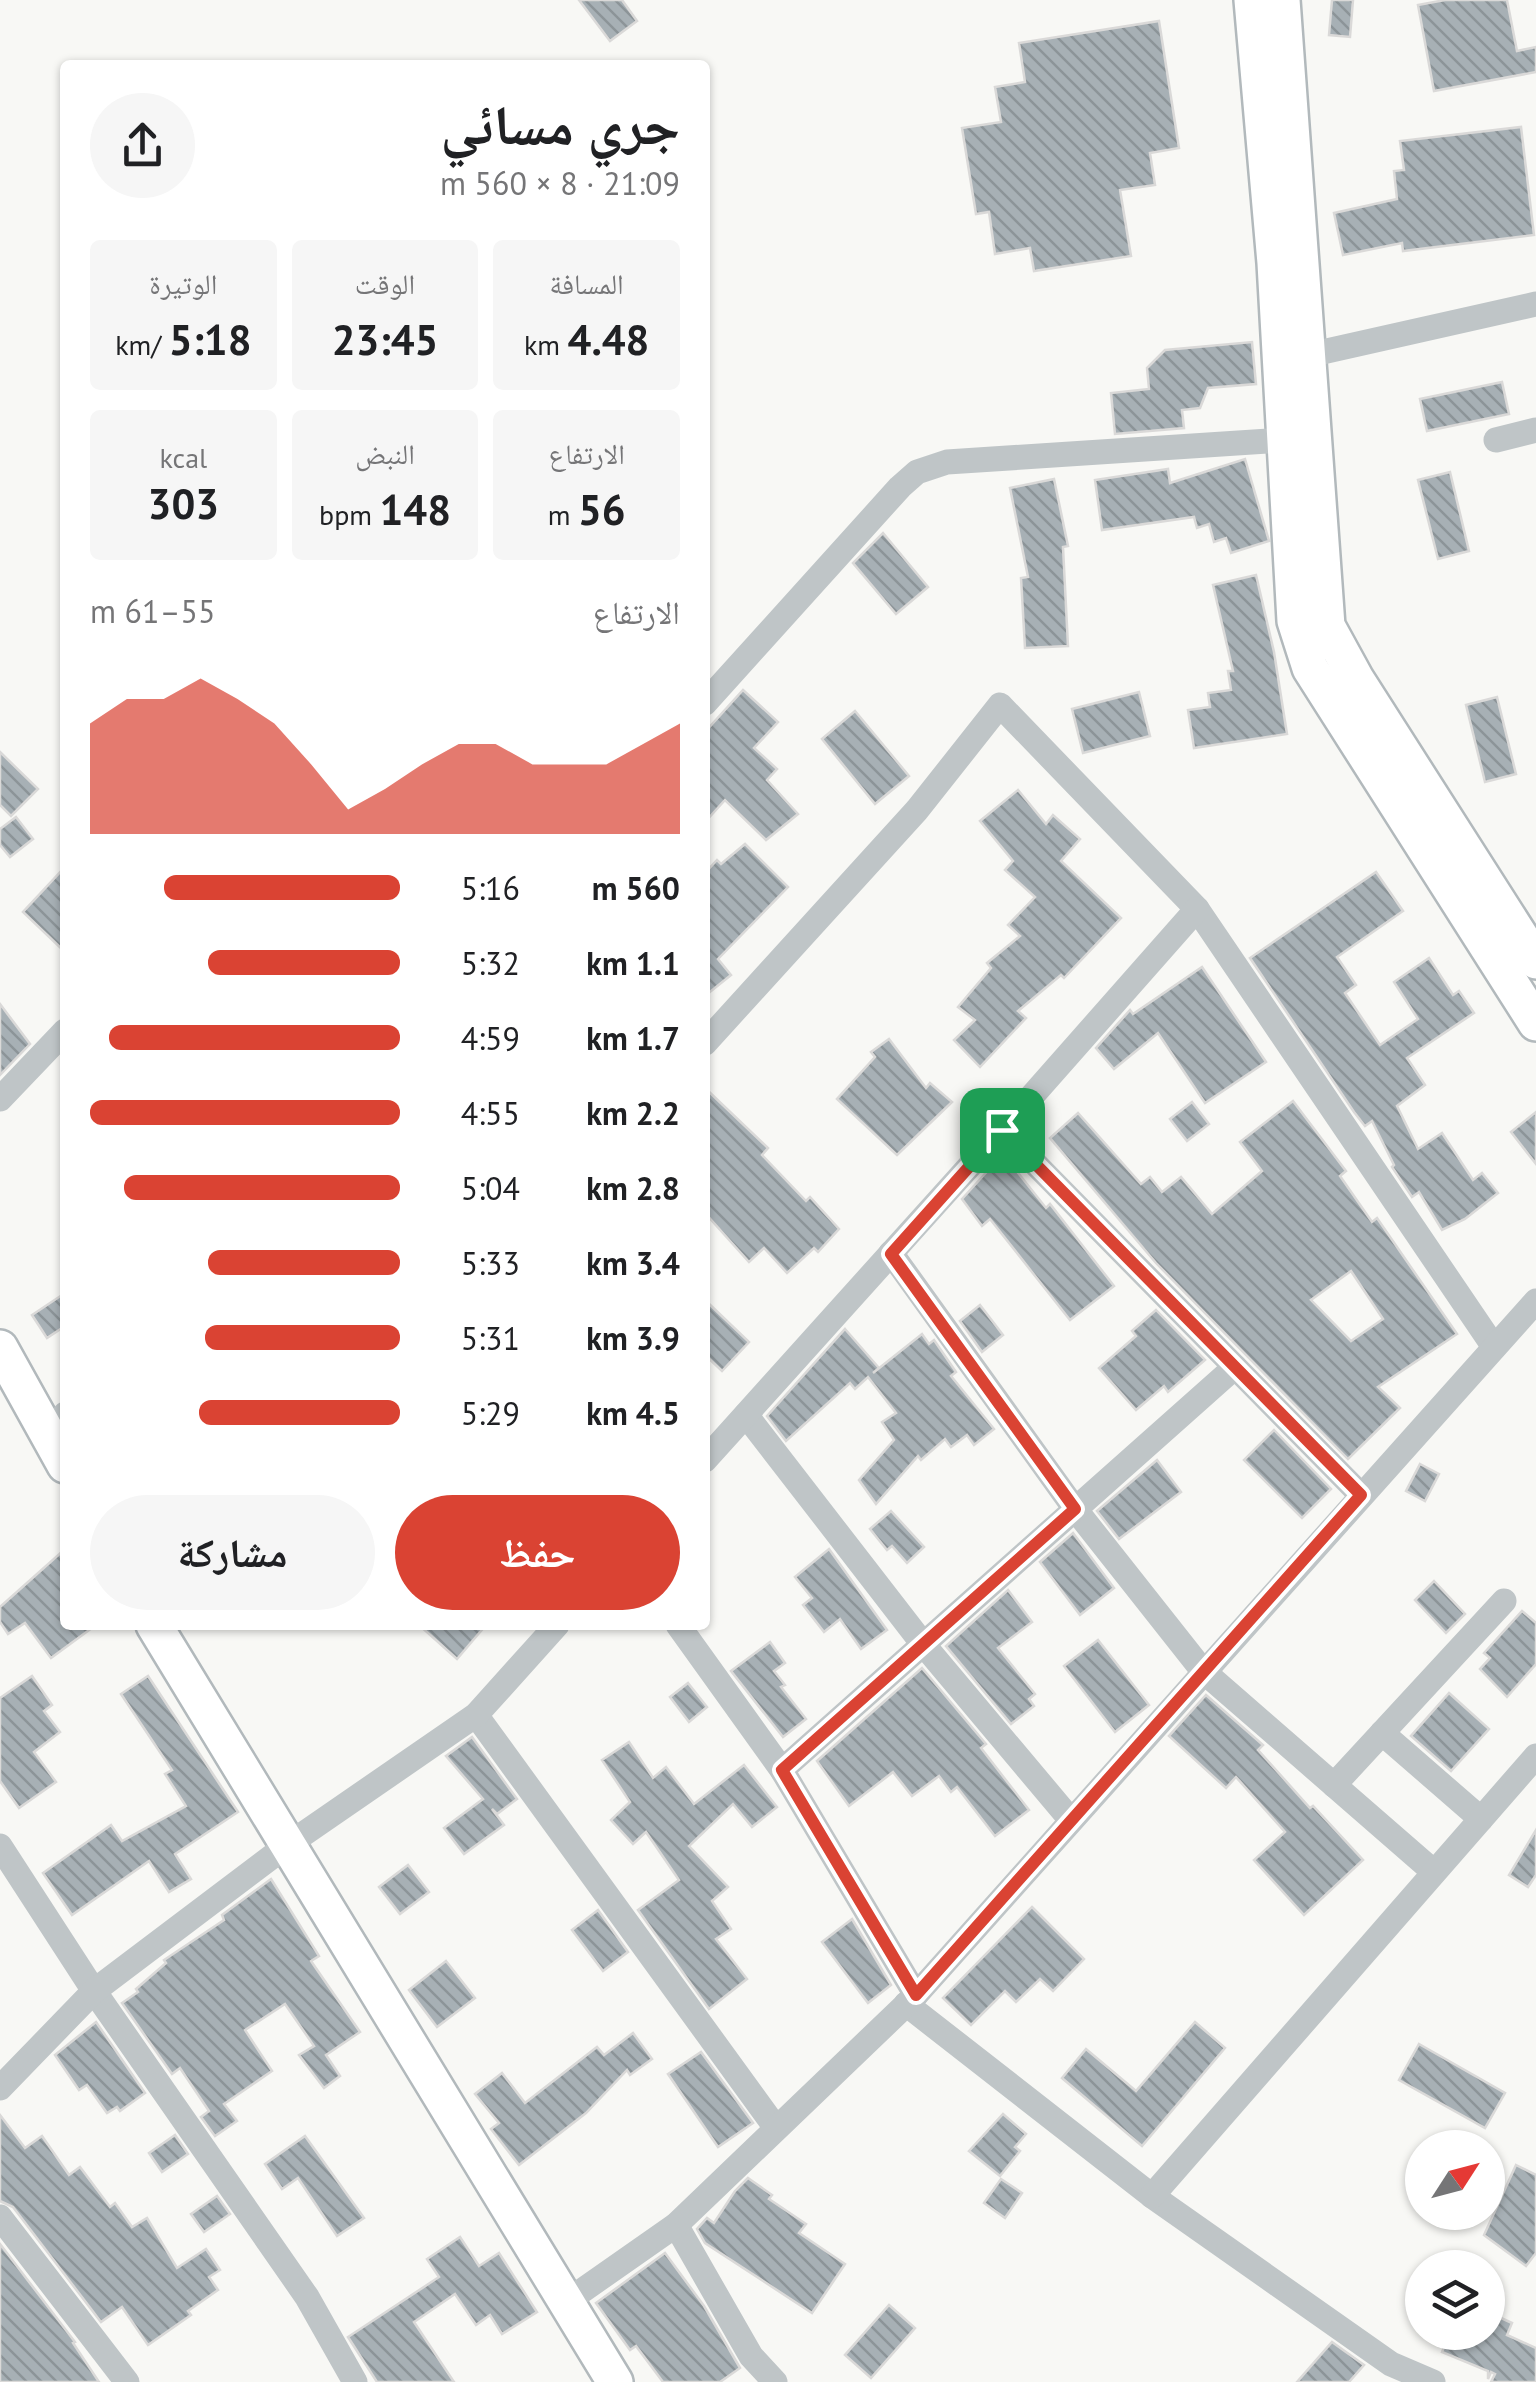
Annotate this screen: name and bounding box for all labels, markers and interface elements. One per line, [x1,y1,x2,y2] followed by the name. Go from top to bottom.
[440,89,680,160] text: جري مسائي
[90,93,195,198] button: share
[440,162,680,204] text: 21:09 · 8 × 560 m
[149,265,217,302] text: الوتيرة
[355,265,415,302] text: الوقت
[550,265,624,302] text: المسافة
[169,312,251,367] text: 5:18
[332,312,438,367] text: 23:45
[568,312,649,367] text: 4.48
[115,326,169,363] text: /km
[524,326,568,363] text: km
[355,435,415,472] text: النبض
[548,435,625,472] text: الارتفاع
[159,439,207,476] text: kcal
[148,476,219,531] text: 303
[380,482,451,537] text: 148
[578,482,626,537] text: 56
[319,496,380,533] text: bpm
[548,496,578,533] text: m
[90,590,215,632] text: 55–61 m
[593,591,680,633] text: الارتفاع
[461,867,520,909] text: 5:16
[592,867,680,909] text: 560 m
[461,942,520,984] text: 5:32
[586,942,680,984] text: 1.1 km
[461,1017,520,1059] text: 4:59
[586,1017,680,1059] text: 1.7 km
[960,1088,1045,1173] pin
[461,1092,520,1134] text: 4:55
[586,1092,680,1134] text: 2.2 km
[975,1103,1030,1158] icon: arrive
[461,1167,520,1209] text: 5:04
[586,1167,680,1209] text: 2.8 km
[461,1242,520,1284] text: 5:33
[586,1242,680,1284] text: 3.4 km
[461,1317,520,1359] text: 5:31
[586,1317,680,1359] text: 3.9 km
[461,1392,520,1434] text: 5:29
[586,1392,680,1434] text: 4.5 km
[90,1495,375,1610] button: مشاركة
[395,1495,680,1610] button: حفظ
[1405,2130,1505,2230] north arrow
[1405,2130,1505,2350] map controls
[1405,2250,1505,2350] button: layers

